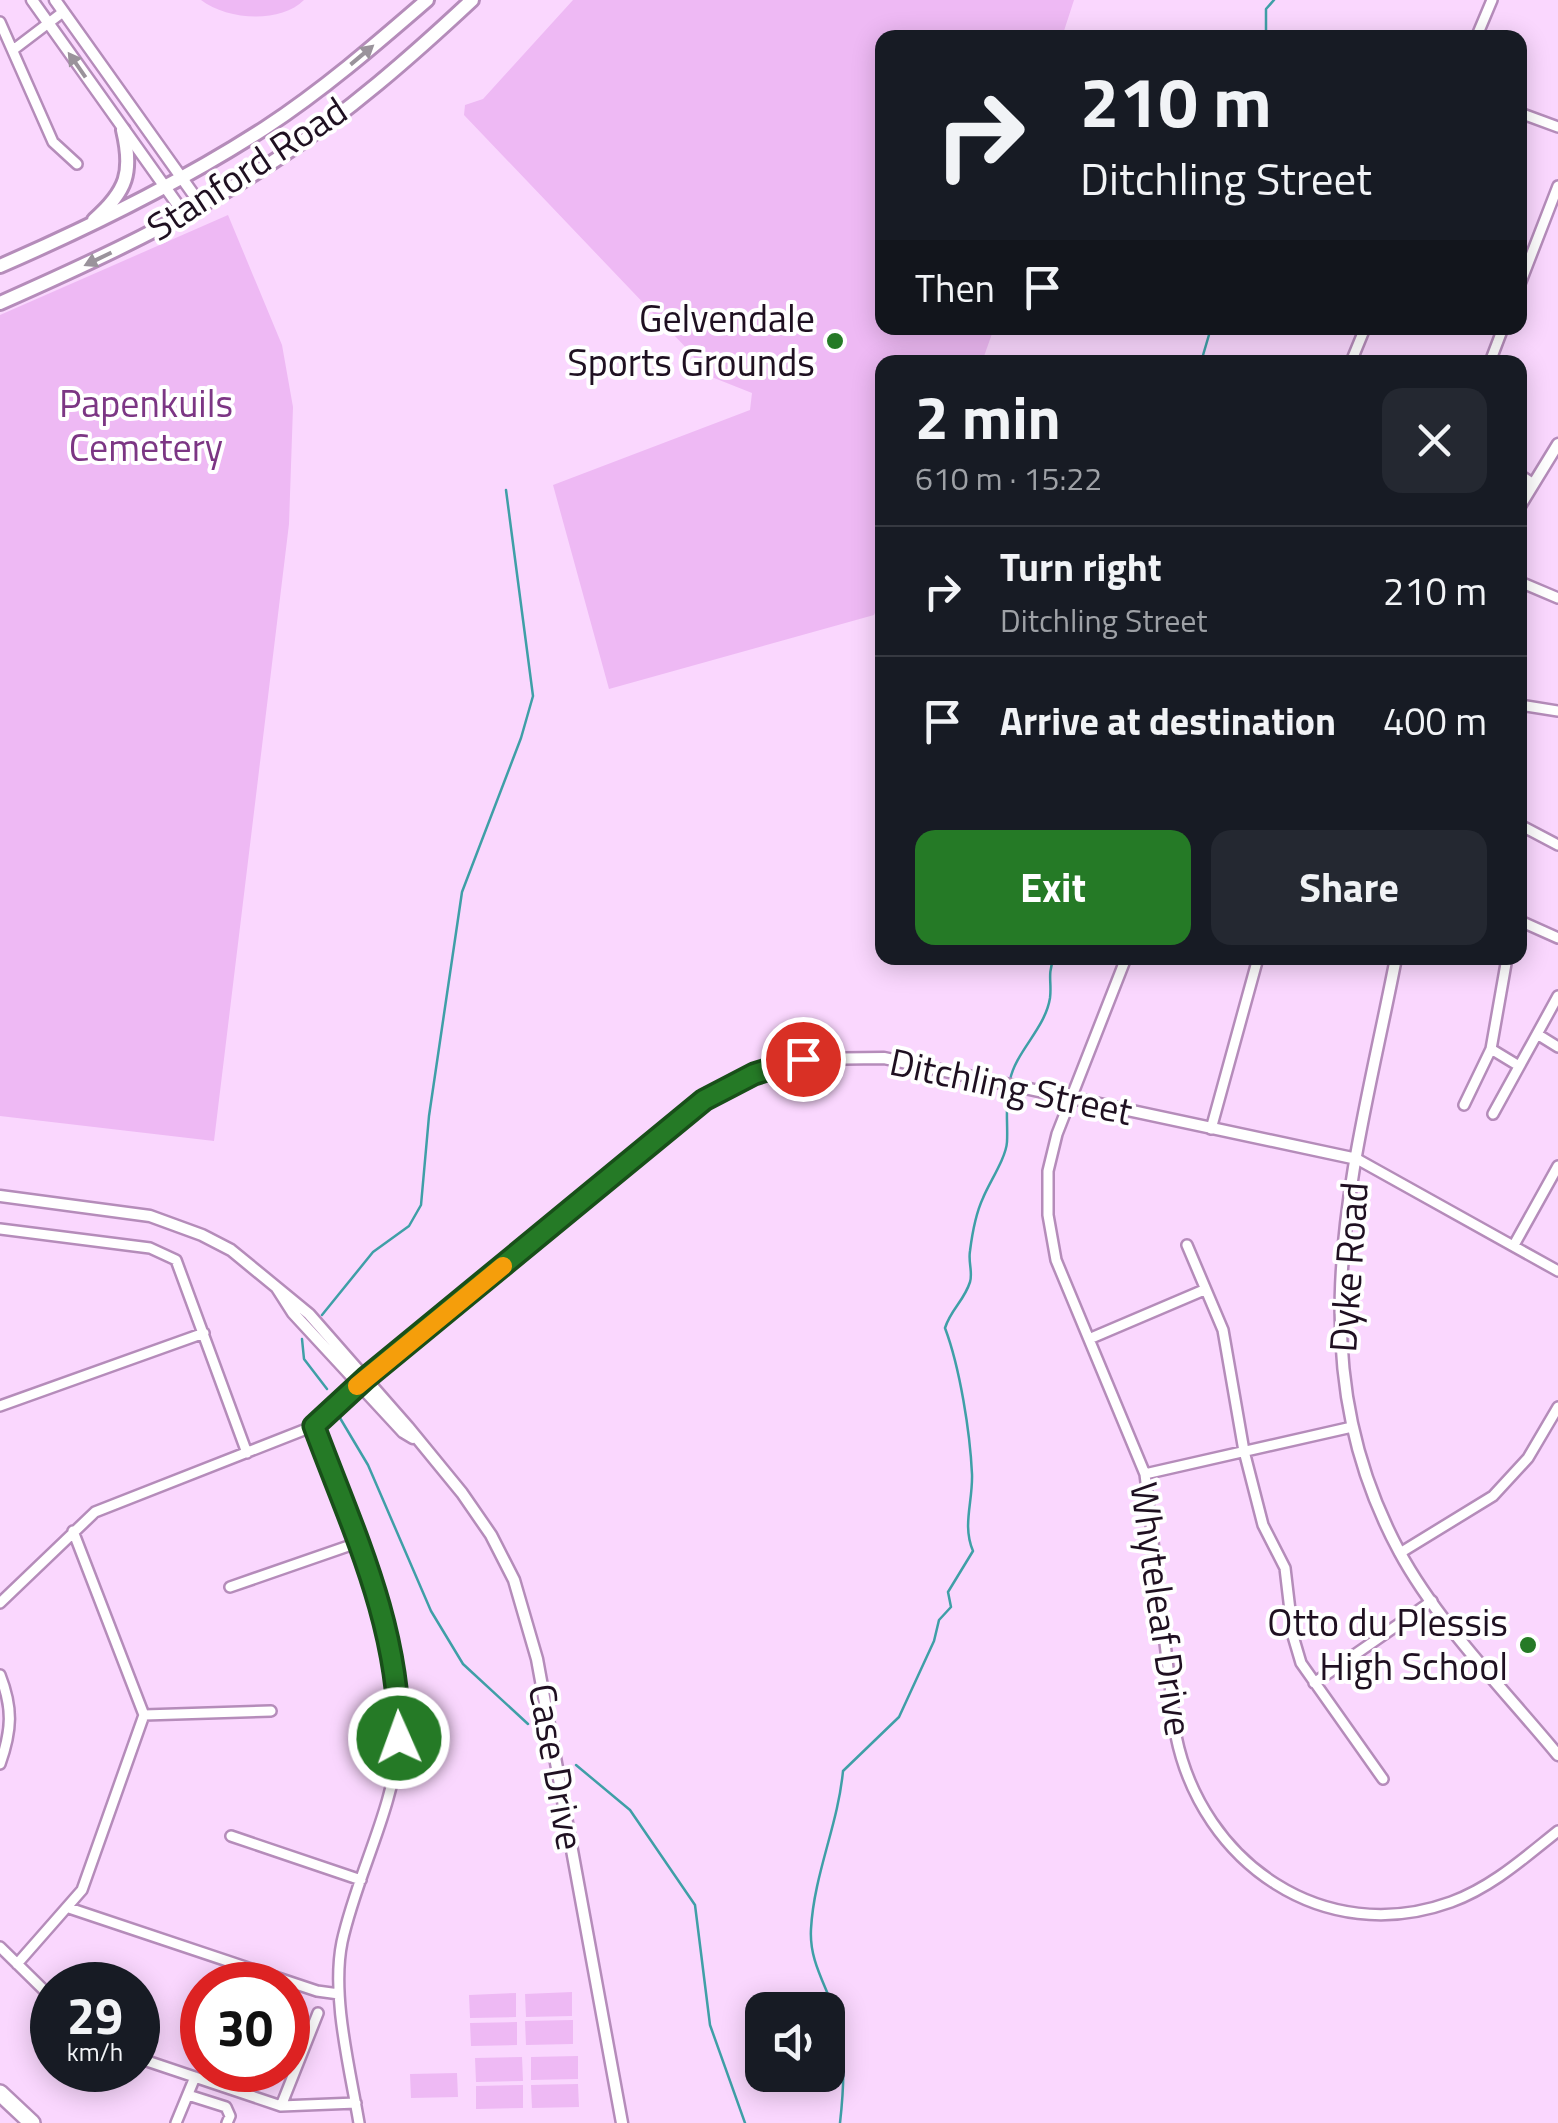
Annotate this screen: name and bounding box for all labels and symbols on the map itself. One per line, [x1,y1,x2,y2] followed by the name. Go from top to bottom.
[350,45,375,66] one-way arrow
[68,52,87,78] one-way arrow
[135,82,358,255] street label: Stanford Road
[83,250,112,267] one-way arrow
[567,289,815,391] place label: Gelvendale Sports Grounds
[824,330,846,352] marker: Gelvendale Sports Grounds
[59,374,233,476] park label: Papenkuils Cemetery
[761,1017,846,1102] pin
[885,1032,1138,1140] street label: Ditchling Street
[1313,1180,1383,1354] street label: Dyke Road
[1115,1478,1209,1740] street label: Whyteleaf Drive
[1267,1593,1508,1695] place label: Otto du Plessis High School
[1517,1634,1539,1656] marker: Otto du Plessis High School
[514,1679,600,1855] street label: Case Drive
[347,1686,451,1790] position arrow
[180,1962,310,2092] speed limit sign: 30

